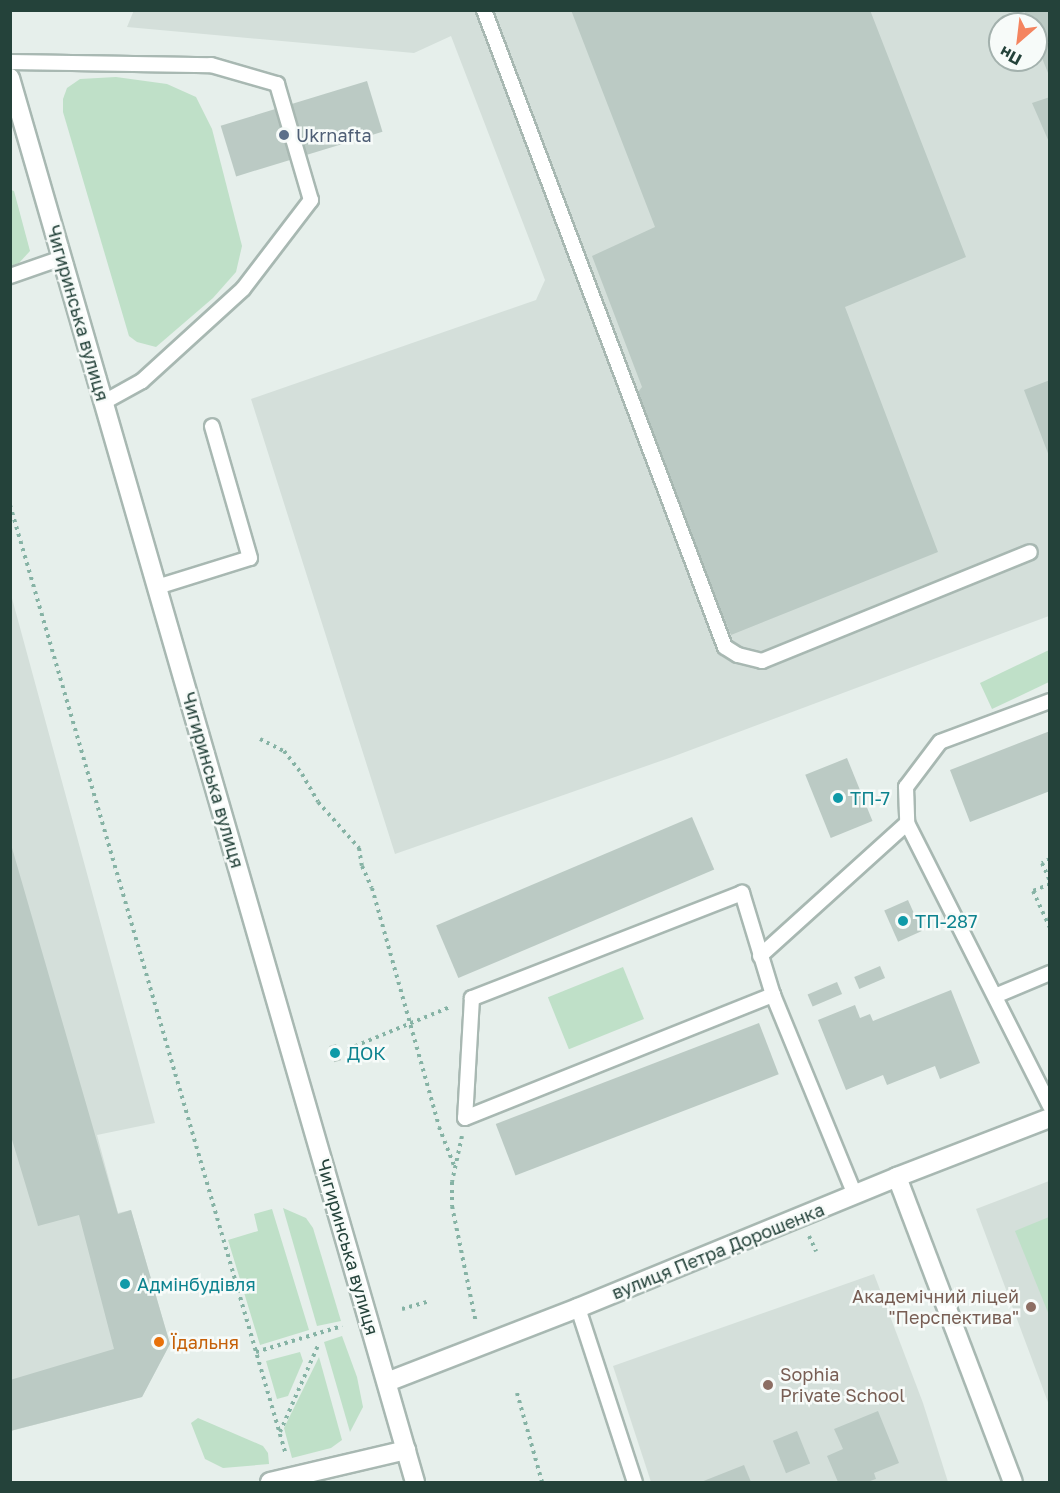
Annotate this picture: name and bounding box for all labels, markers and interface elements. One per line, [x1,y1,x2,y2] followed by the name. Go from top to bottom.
[988,12,1048,72] north arrow
[996,42,1025,70] text: Пн
[296,124,372,146] place label: Ukrnafta
[277,128,291,142] marker: Ukrnafta
[43,223,113,403] street label: Чигиринська вулиця
[178,690,248,870] street label: Чигиринська вулиця
[850,787,890,809] place label: ТП-7
[831,791,845,805] marker: ТП-7
[915,910,977,932] place label: ТП-287
[896,914,910,928] marker: ТП-287
[347,1042,386,1064] place label: ДОК
[328,1046,342,1060] marker: ДОК
[313,1157,383,1337] street label: Чигиринська вулиця
[609,1198,827,1304] street label: вулиця Петра Дорошенка
[137,1273,256,1295] place label: Адмінбудівля
[118,1277,132,1291] marker: Адмінбудівля
[852,1286,1019,1328] place label: Академічний ліцей "Перспектива"
[1024,1300,1038,1314] marker: Академічний ліцей "Перспектива"
[171,1331,239,1353] place label: Їдальня
[152,1335,166,1349] marker: Їдальня
[780,1364,905,1406] place label: Sophia Private School
[761,1378,775,1392] marker: Sophia Private School

